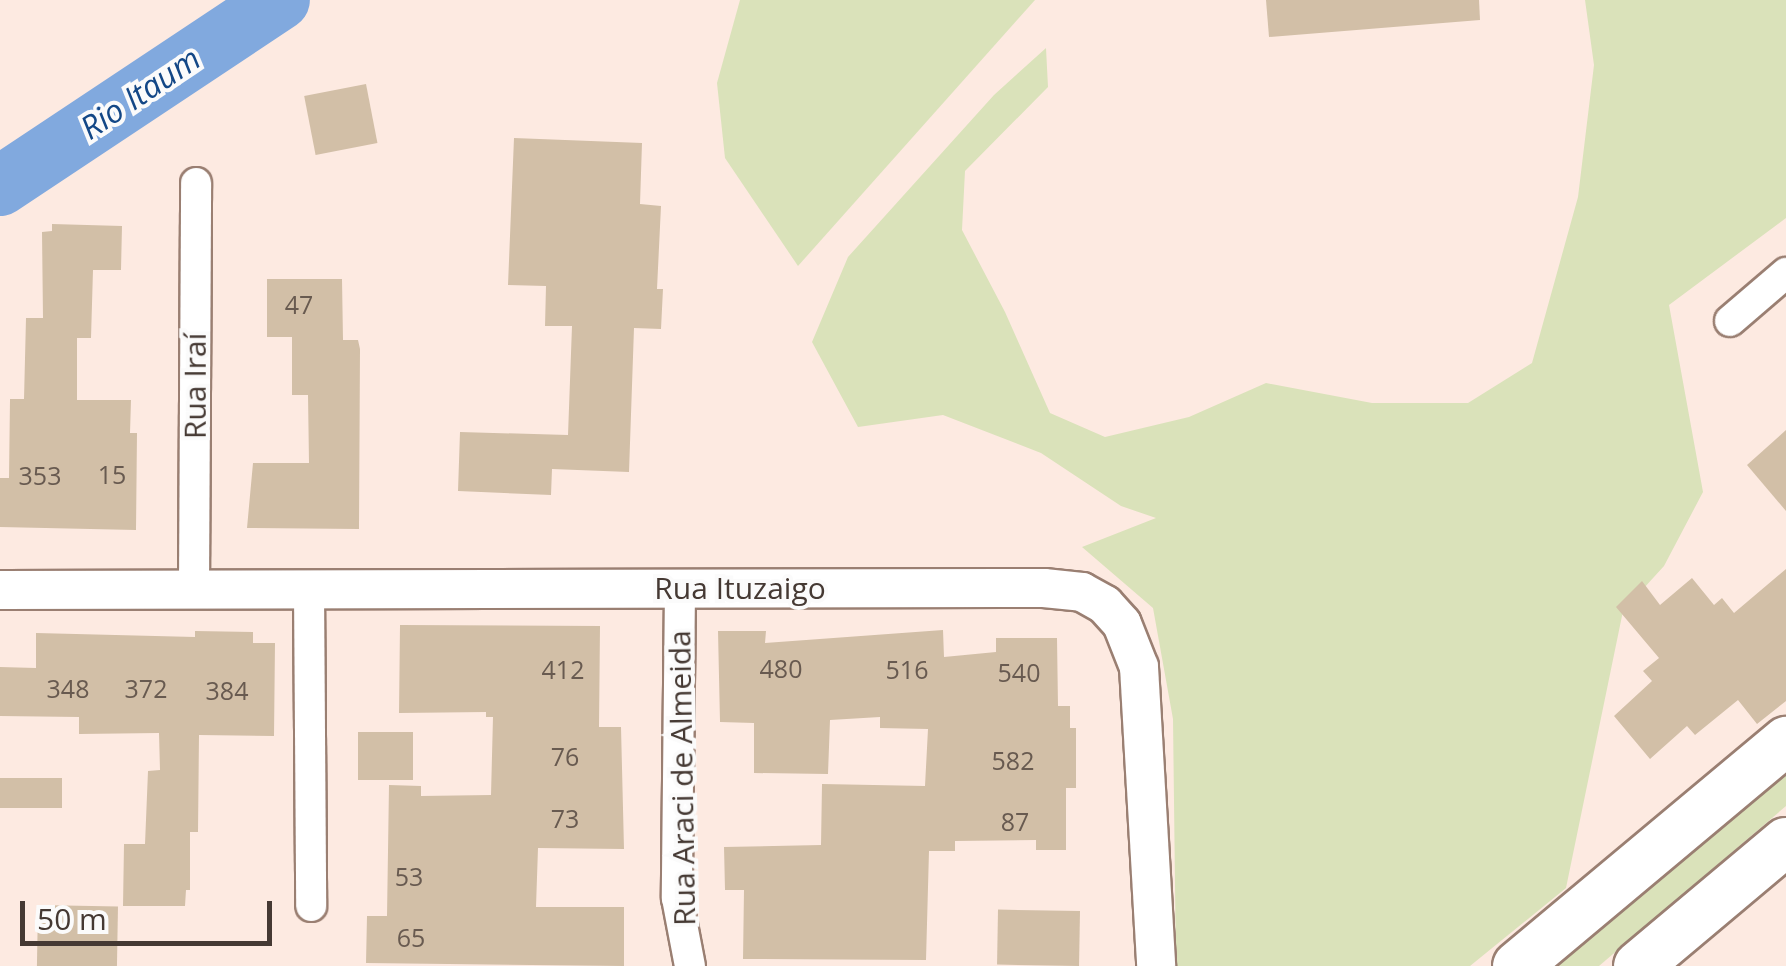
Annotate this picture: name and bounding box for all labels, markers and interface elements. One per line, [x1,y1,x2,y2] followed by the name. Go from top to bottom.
[73,39,207,147] water label: Rio Itaum
[285,289,313,319] house number: 47
[177,333,213,439] street label: Rua Iraí
[98,459,126,489] house number: 15
[19,460,61,490] house number: 353
[654,570,826,606] street label: Rua Ituzaigo
[661,630,703,926] street label: Rua Araci de Almeida
[760,653,802,683] house number: 480
[542,654,584,684] house number: 412
[886,654,928,684] house number: 516
[998,657,1040,687] house number: 540
[47,673,89,703] house number: 348
[125,673,167,703] house number: 372
[206,675,248,705] house number: 384
[551,741,579,771] house number: 76
[992,745,1034,775] house number: 582
[551,803,579,833] house number: 73
[1001,806,1029,836] house number: 87
[395,861,423,891] house number: 53
[25,881,278,943] scale bar
[37,898,107,939] text: 50 m
[397,922,425,952] house number: 65

